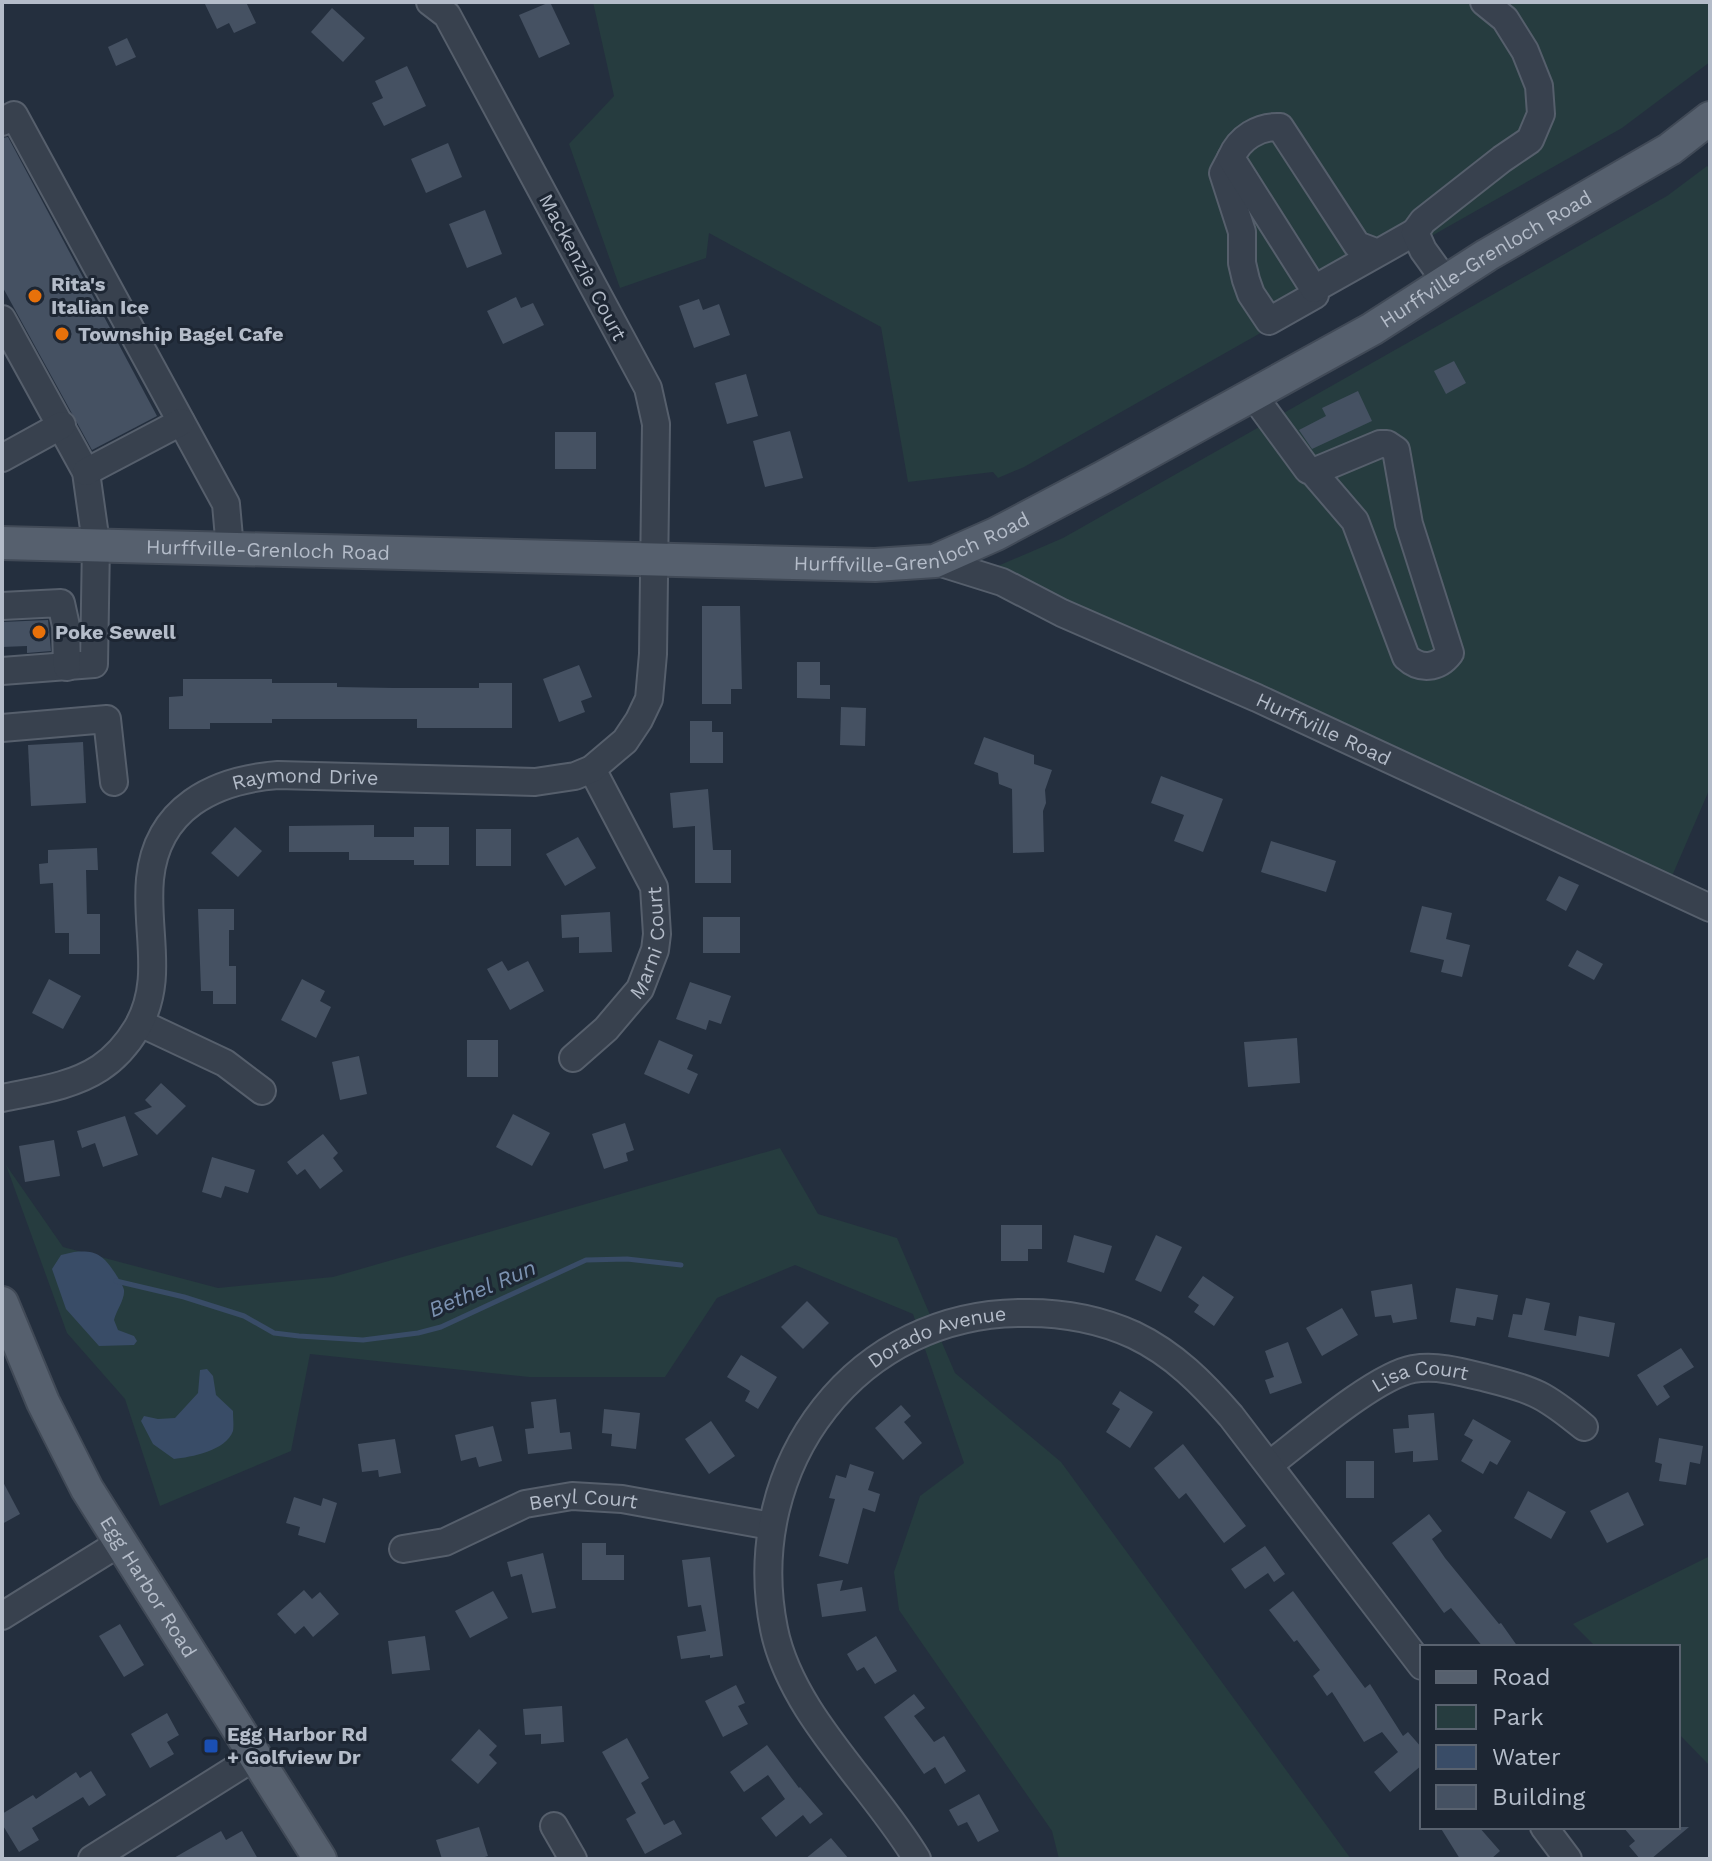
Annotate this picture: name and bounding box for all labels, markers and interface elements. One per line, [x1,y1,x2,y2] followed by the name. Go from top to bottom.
[1375,185,1596,333] street label: Hurffville-Grenloch Road
[534,190,632,345] street label: Mackenzie Court
[51,272,149,319] place label: Rita's Italian Ice
[26,287,44,305] marker: Rita's Italian Ice
[78,322,284,346] place label: Township Bagel Cafe
[53,325,71,343] marker: Township Bagel Cafe
[793,507,1033,577] street label: Hurffville-Grenloch Road
[146,535,390,565] street label: Hurffville-Grenloch Road
[55,620,176,644] place label: Poke Sewell
[30,623,48,641] marker: Poke Sewell
[1252,687,1395,771] street label: Hurffville Road
[229,762,379,795] street label: Raymond Drive
[624,886,669,1004] street label: Marni Court
[425,1255,540,1322] water label: Bethel Run
[863,1301,1007,1373] street label: Dorado Avenue
[1367,1356,1471,1397] street label: Lisa Court
[527,1484,640,1515] street label: Beryl Court
[95,1511,202,1662] street label: Egg Harbor Road
[1420,1645,1680,1829] legend
[1492,1663,1551,1691] text: Road
[1492,1703,1544,1731] text: Park
[227,1722,368,1769] place label: Egg Harbor Rd + Golfview Dr
[202,1737,220,1755] marker: Egg Harbor Rd + Golfview Dr
[1492,1743,1561,1771] text: Water
[1492,1783,1585,1811] text: Building

